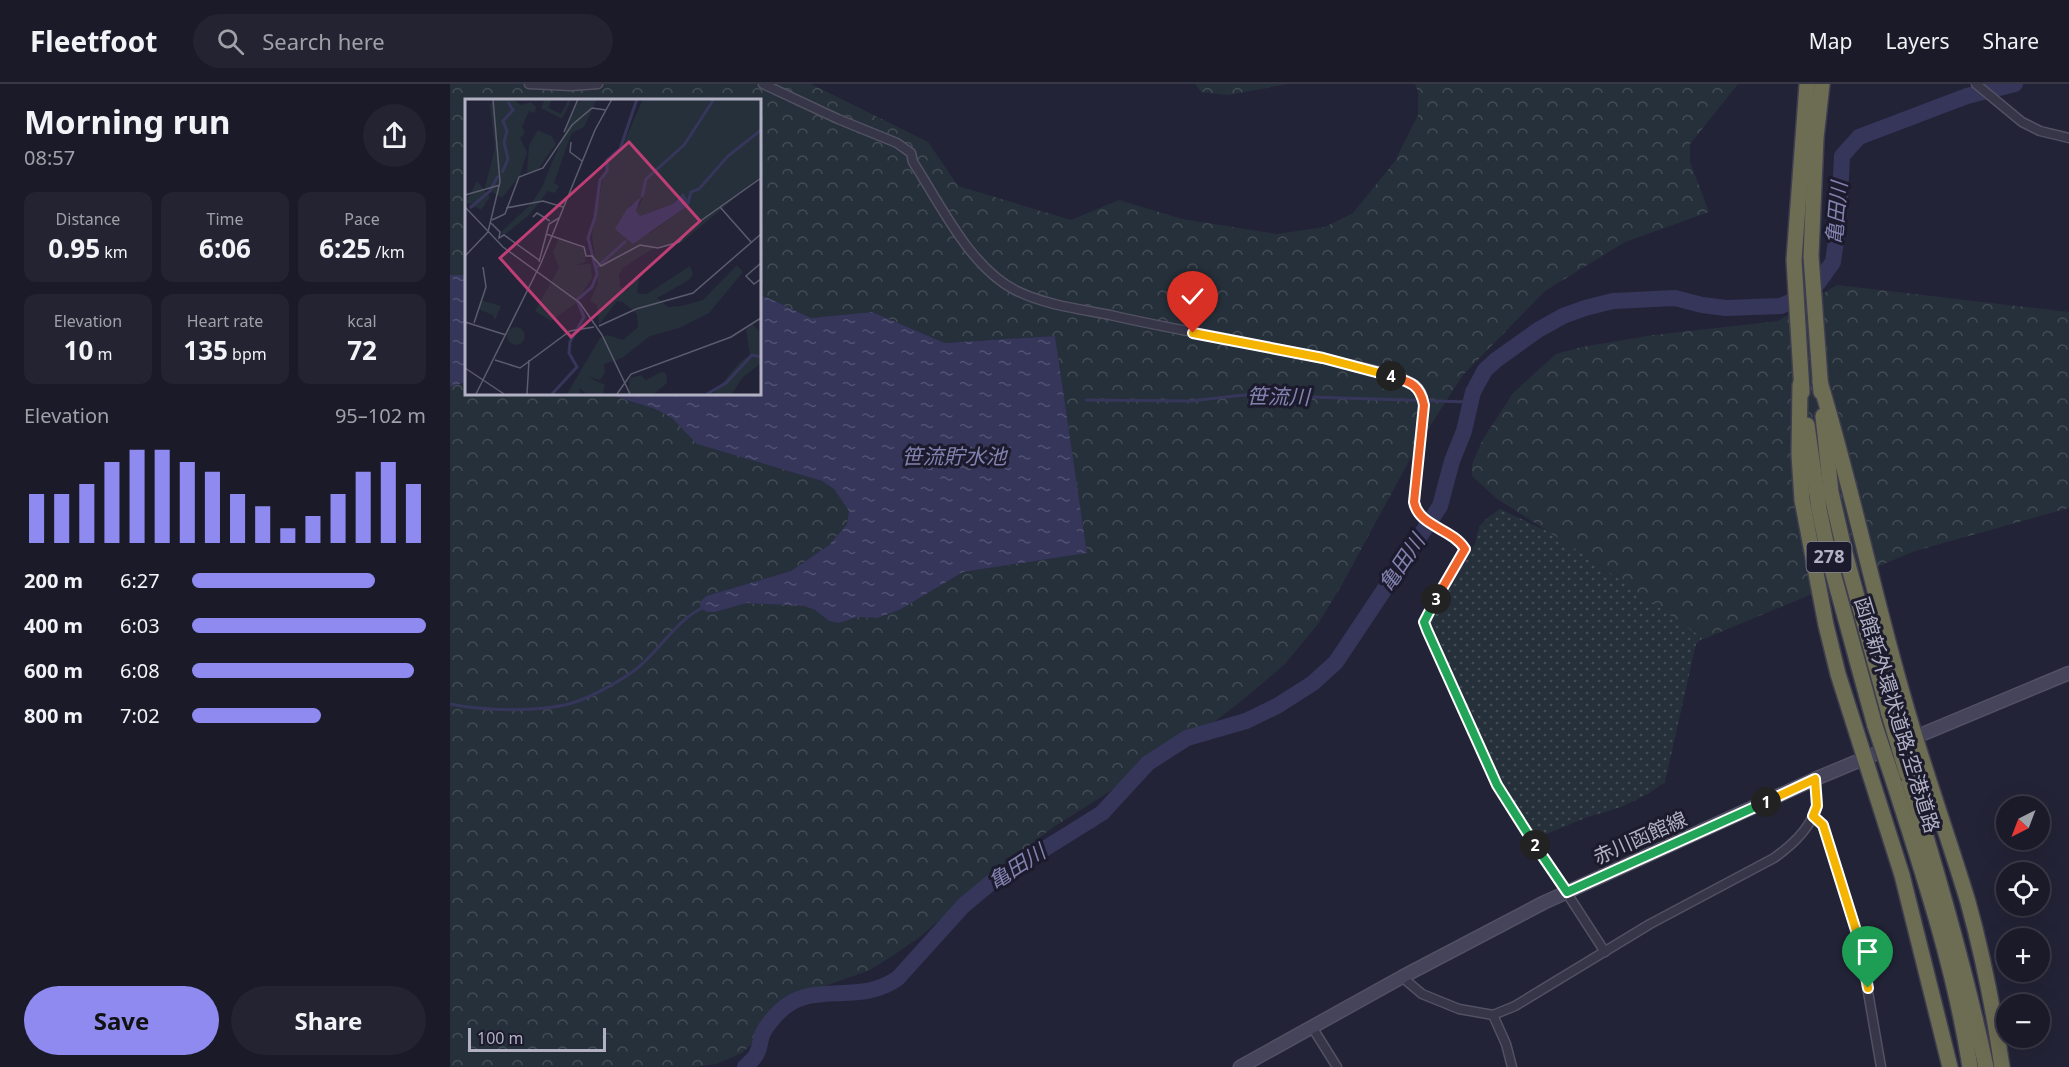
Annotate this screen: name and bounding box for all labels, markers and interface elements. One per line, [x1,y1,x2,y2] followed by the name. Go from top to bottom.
[193,14,613,68] search box
[30,22,157,60] text: Fleetfoot
[214,25,247,58] icon: search
[262,26,385,56] text: Search here
[1809,27,1853,55] text: Map
[1886,27,1950,55] text: Layers
[1983,27,2039,55] text: Share
[24,99,230,144] text: Morning run
[465,99,760,394] inset map
[363,104,426,167] button: share
[24,144,75,171] text: 08:57
[1819,178,1853,246] water label: 亀田川
[56,208,120,230] text: Distance
[206,208,244,230] text: Time
[344,208,380,230] text: Pace
[48,230,100,266] text: 0.95
[199,230,251,266] text: 6:06
[319,230,371,266] text: 6:25
[100,241,128,263] text: km
[371,241,405,263] text: /km
[1167,271,1218,333] pin
[1176,280,1209,313] icon: check
[54,310,122,332] text: Elevation
[187,310,263,332] text: Heart rate
[347,310,377,332] text: kcal
[64,332,93,368] text: 10
[183,332,228,368] text: 135
[347,332,377,368] text: 72
[93,343,112,365] text: m
[228,343,267,365] text: bpm
[1376,361,1406,391] pin: 4
[1386,365,1396,387] text: 4
[1246,381,1312,411] water label: 笹流川
[24,402,109,429] text: Elevation
[335,402,426,429] text: 95–102 m
[902,442,1008,470] water label: 笹流貯水池
[1372,527,1432,596] water label: 亀田川
[1806,542,1852,572] road number: 278
[24,567,83,594] text: 200 m
[120,567,160,594] text: 6:27
[1421,584,1451,614] pin: 3
[1431,588,1441,610] text: 3
[1849,594,1946,836] street label: 函館新外環状道路;空港道路
[24,612,83,639] text: 400 m
[120,612,160,639] text: 6:03
[24,657,83,684] text: 600 m
[120,657,160,684] text: 6:08
[24,702,83,729] text: 800 m
[120,702,160,729] text: 7:02
[1751,787,1781,817] pin: 1
[1761,791,1771,813] text: 1
[1996,796,2050,850] north arrow
[1996,796,2050,1048] map controls
[1589,805,1691,870] street label: 赤川函館線
[1520,830,1550,860] pin: 2
[1530,834,1540,856] text: 2
[982,836,1052,895] water label: 亀田川
[1996,862,2050,916] button: locate
[1842,926,1893,988] pin
[1996,928,2050,982] button: +
[1851,935,1884,968] icon: arrive
[24,986,219,1055] button: Save
[231,986,426,1055] button: Share
[1996,994,2050,1048] button: −
[468,1025,606,1052] scale bar
[477,1027,524,1049] text: 100 m

